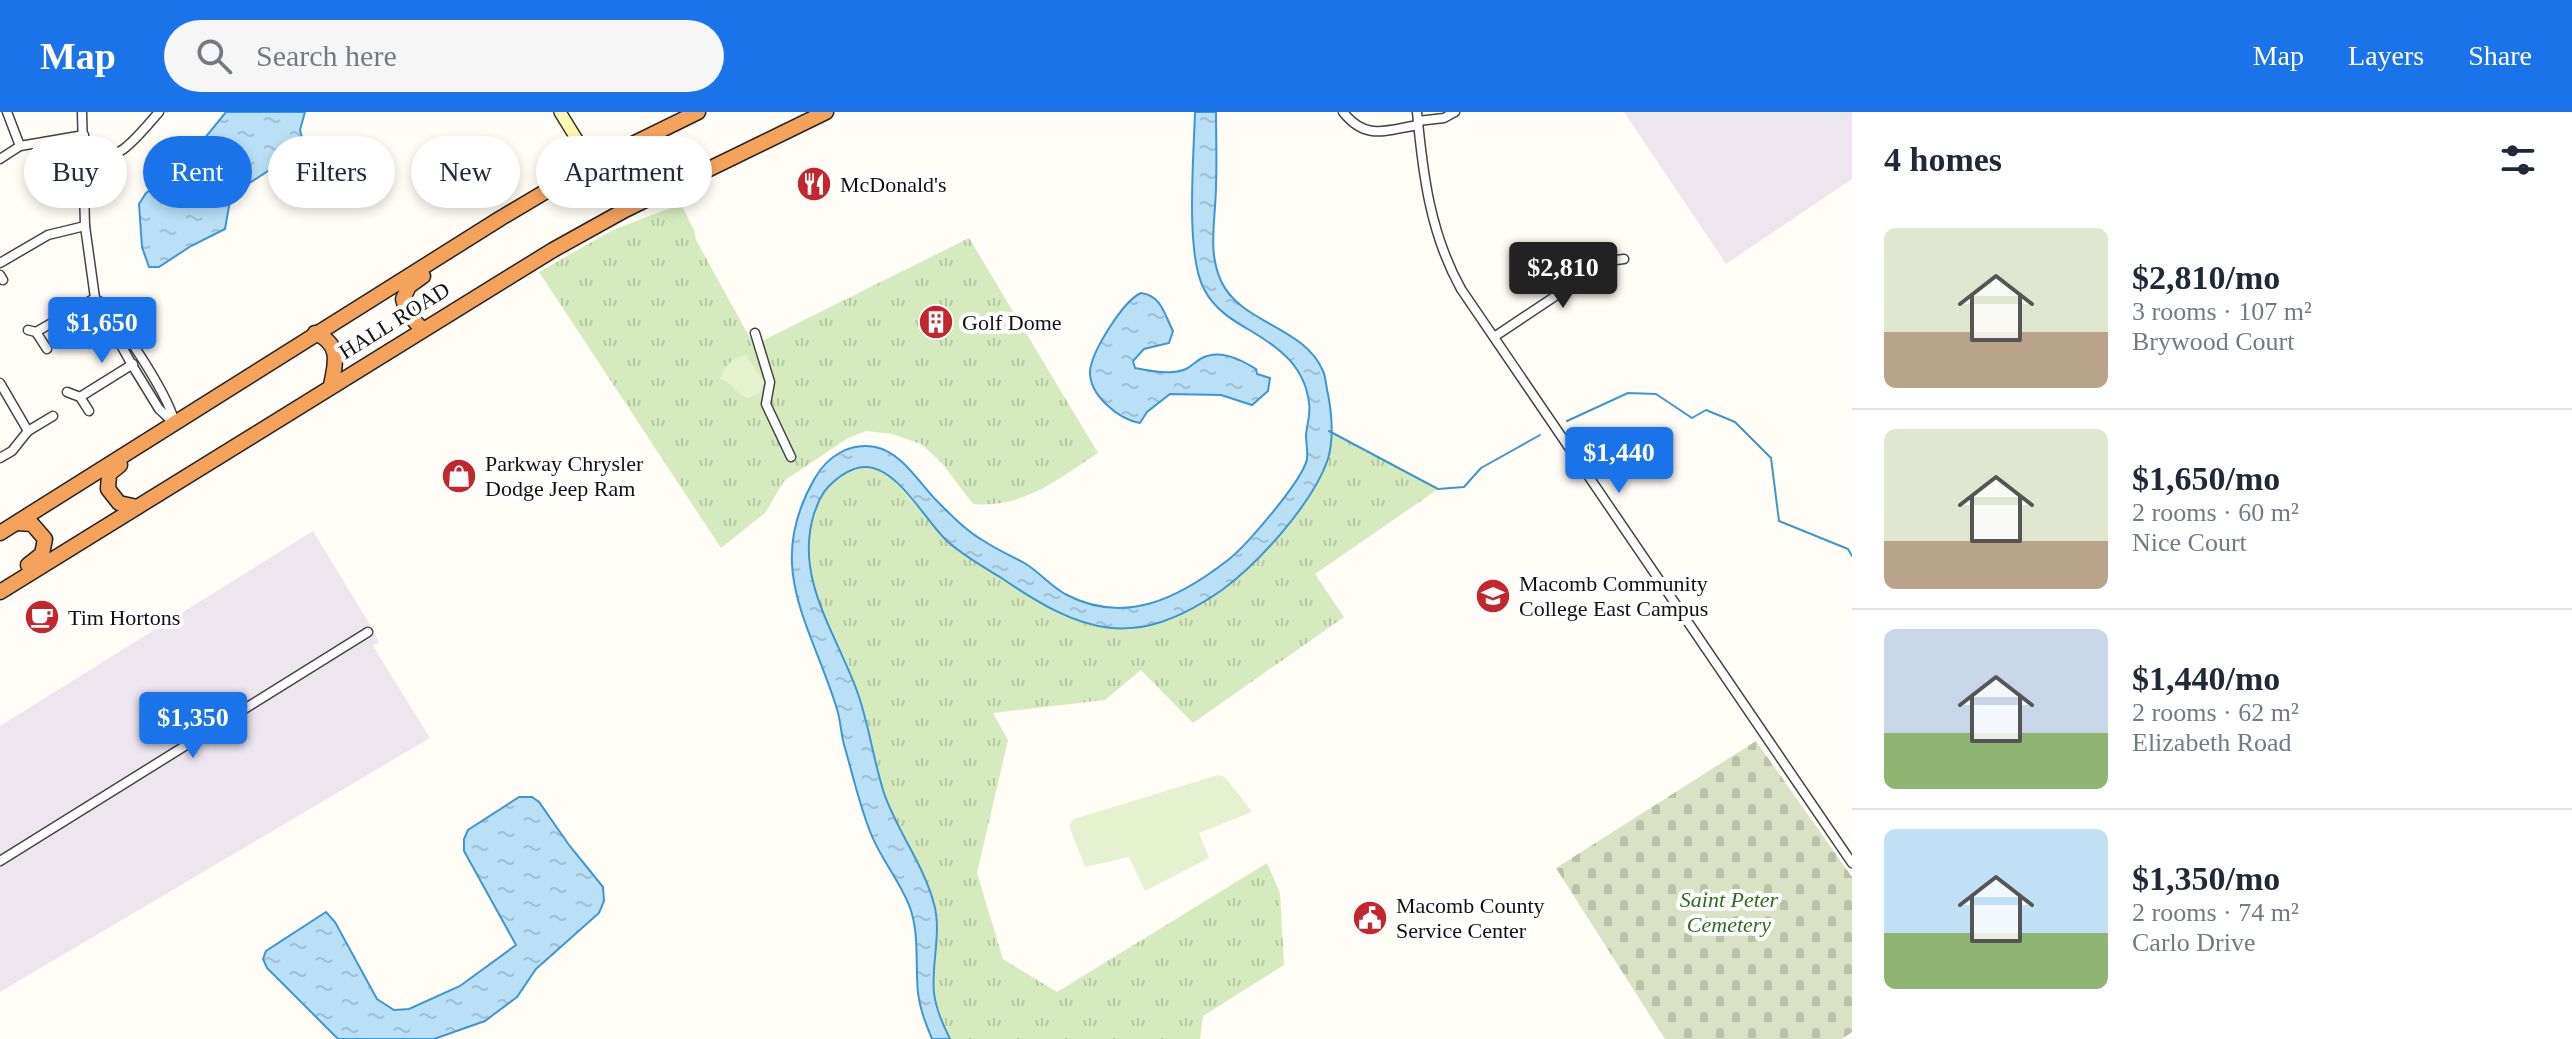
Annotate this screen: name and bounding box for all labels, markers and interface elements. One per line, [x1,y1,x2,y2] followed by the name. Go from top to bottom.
[164,20,724,92] search box
[192,34,236,78] icon: search
[40,35,116,77] text: Map
[256,39,397,72] text: Search here
[2253,40,2304,71] text: Map
[2348,40,2424,71] text: Layers
[2468,40,2532,71] text: Share
[24,136,127,208] chip: Buy
[143,136,252,208] chip: Rent
[268,136,395,208] chip: Filters
[411,136,520,208] chip: New
[536,136,712,208] chip: Apartment
[2496,138,2540,182] icon: filters
[1884,141,2002,178] text: 4 homes
[795,165,833,203] restaurant icon: McDonald's
[840,172,947,197] place label: McDonald's
[1498,242,1628,310] pin: $2,810
[1527,253,1599,282] text: $2,810
[2132,259,2280,296] text: $2,810/mo
[1948,260,2044,356] icon: home
[334,277,454,364] street label: HALL ROAD
[37,297,167,365] pin: $1,650
[2132,297,2312,326] text: 3 rooms · 107 m²
[917,303,955,341] building icon: Golf Dome
[66,308,138,337] text: $1,650
[962,310,1062,335] place label: Golf Dome
[2132,327,2295,356] text: Brywood Court
[1554,427,1684,495] pin: $1,440
[1583,438,1655,467] text: $1,440
[485,451,644,501] place label: Parkway Chrysler Dodge Jeep Ram
[440,457,478,495] shop icon: Parkway Chrysler Dodge Jeep Ram
[2132,460,2280,497] text: $1,650/mo
[1948,461,2044,557] icon: home
[2132,498,2299,527] text: 2 rooms · 60 m²
[2132,528,2247,557] text: Nice Court
[1519,571,1708,621] place label: Macomb Community College East Campus
[1474,577,1512,615] school or university icon: Macomb Community College East Campus
[23,598,61,636] cafe icon: Tim Hortons
[68,605,180,630] place label: Tim Hortons
[2132,660,2280,697] text: $1,440/mo
[1948,661,2044,757] icon: home
[128,692,258,760] pin: $1,350
[2132,698,2299,727] text: 2 rooms · 62 m²
[157,703,229,732] text: $1,350
[2132,728,2292,757] text: Elizabeth Road
[2132,860,2280,897] text: $1,350/mo
[1948,861,2044,957] icon: home
[1680,887,1779,937] park label: Saint Peter Cemetery
[1396,893,1545,943] place label: Macomb County Service Center
[2132,898,2299,927] text: 2 rooms · 74 m²
[1351,899,1389,937] public building icon: Macomb County Service Center
[2132,928,2255,957] text: Carlo Drive

